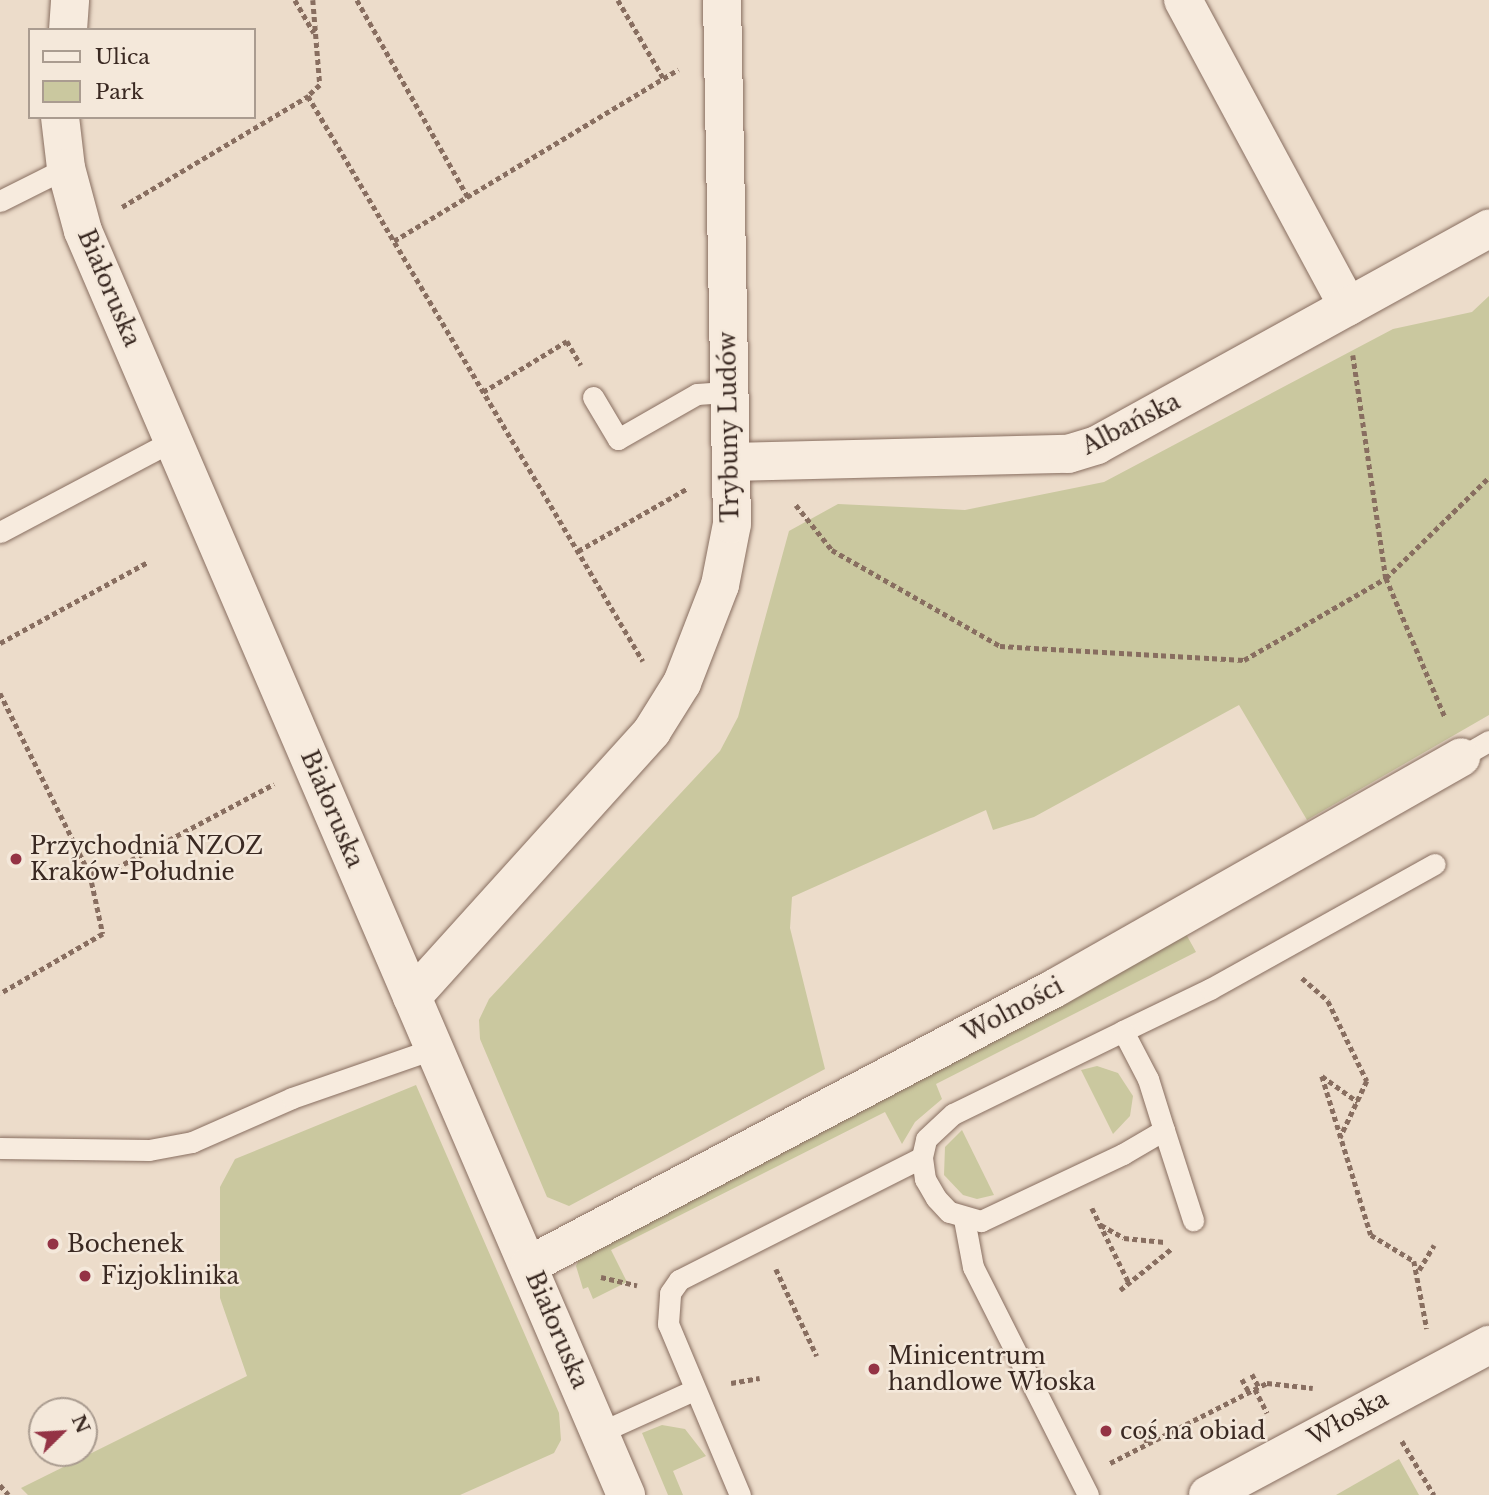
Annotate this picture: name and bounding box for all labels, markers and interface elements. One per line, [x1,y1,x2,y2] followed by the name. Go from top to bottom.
[28,28,256,119] legend
[95,44,150,70] text: Ulica
[95,79,144,105] text: Park
[72,225,146,351] street label: Białoruska
[714,331,744,523] street label: Trybuny Ludów
[1077,388,1185,460] street label: Albańska
[295,746,369,872] street label: Białoruska
[30,832,263,886] place label: Przychodnia NZOZ Kraków-Południe
[8,851,24,867] marker: Przychodnia NZOZ Kraków-Południe
[958,972,1068,1048] street label: Wolności
[67,1230,184,1258] place label: Bochenek
[45,1236,61,1252] marker: Bochenek
[101,1262,239,1290] place label: Fizjoklinika
[75,1266,95,1286] marker: Fizjoklinika
[520,1267,594,1393] street label: Białoruska
[888,1342,1096,1396] place label: Minicentrum handlowe Włoska
[866,1361,882,1377] marker: Minicentrum handlowe Włoska
[1303,1385,1393,1451] street label: Włoska
[28,1397,98,1467] north arrow
[67,1411,95,1437] text: N
[1120,1417,1266,1445] place label: coś na obiad
[1098,1423,1114,1439] marker: coś na obiad

